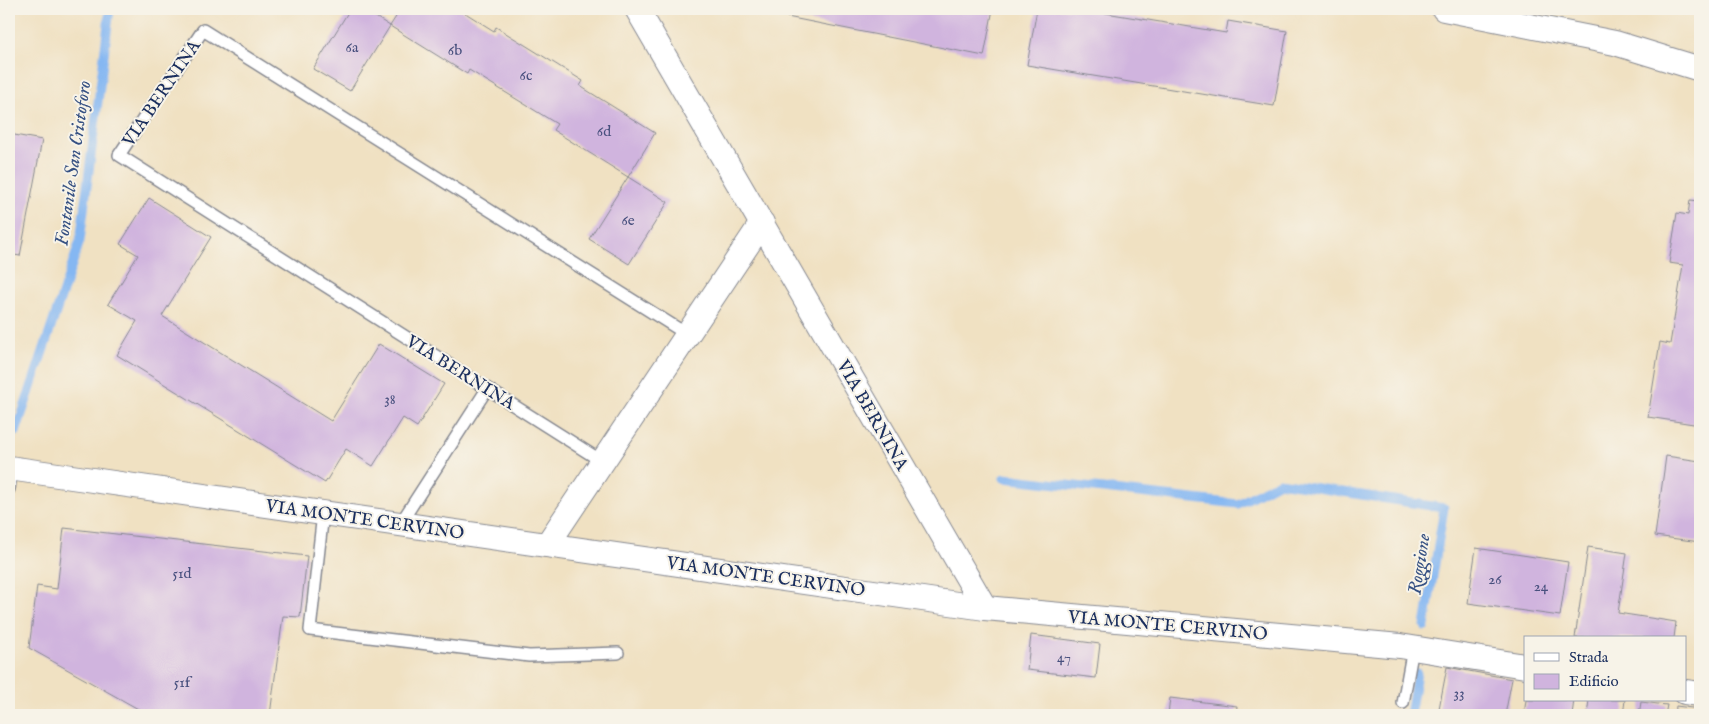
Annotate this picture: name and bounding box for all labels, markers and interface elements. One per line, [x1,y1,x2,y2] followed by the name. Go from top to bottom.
[117,35,207,153] street label: VIA BERNINA
[346,38,359,57] house number: 6a
[448,41,462,60] house number: 6b
[520,66,532,85] house number: 6c
[51,79,97,247] water label: Fontanile San Cristoforo
[597,122,612,141] house number: 6d
[621,211,635,230] house number: 6e
[401,330,520,416] street label: VIA BERNINA
[830,355,913,476] street label: VIA BERNINA
[384,390,396,409] house number: 38
[263,495,466,546] street label: VIA MONTE CERVINO
[1403,532,1437,596] water label: Roggione
[664,552,867,603] street label: VIA MONTE CERVINO
[172,564,193,583] house number: 51d
[1488,570,1502,589] house number: 26
[1534,577,1549,596] house number: 24
[1066,606,1269,647] street label: VIA MONTE CERVINO
[1524,636,1686,702] legend
[1057,648,1071,667] house number: 47
[1569,648,1609,667] text: Strada
[1569,672,1619,691] text: Edificio
[174,673,193,692] house number: 51f
[1453,684,1465,703] house number: 33

